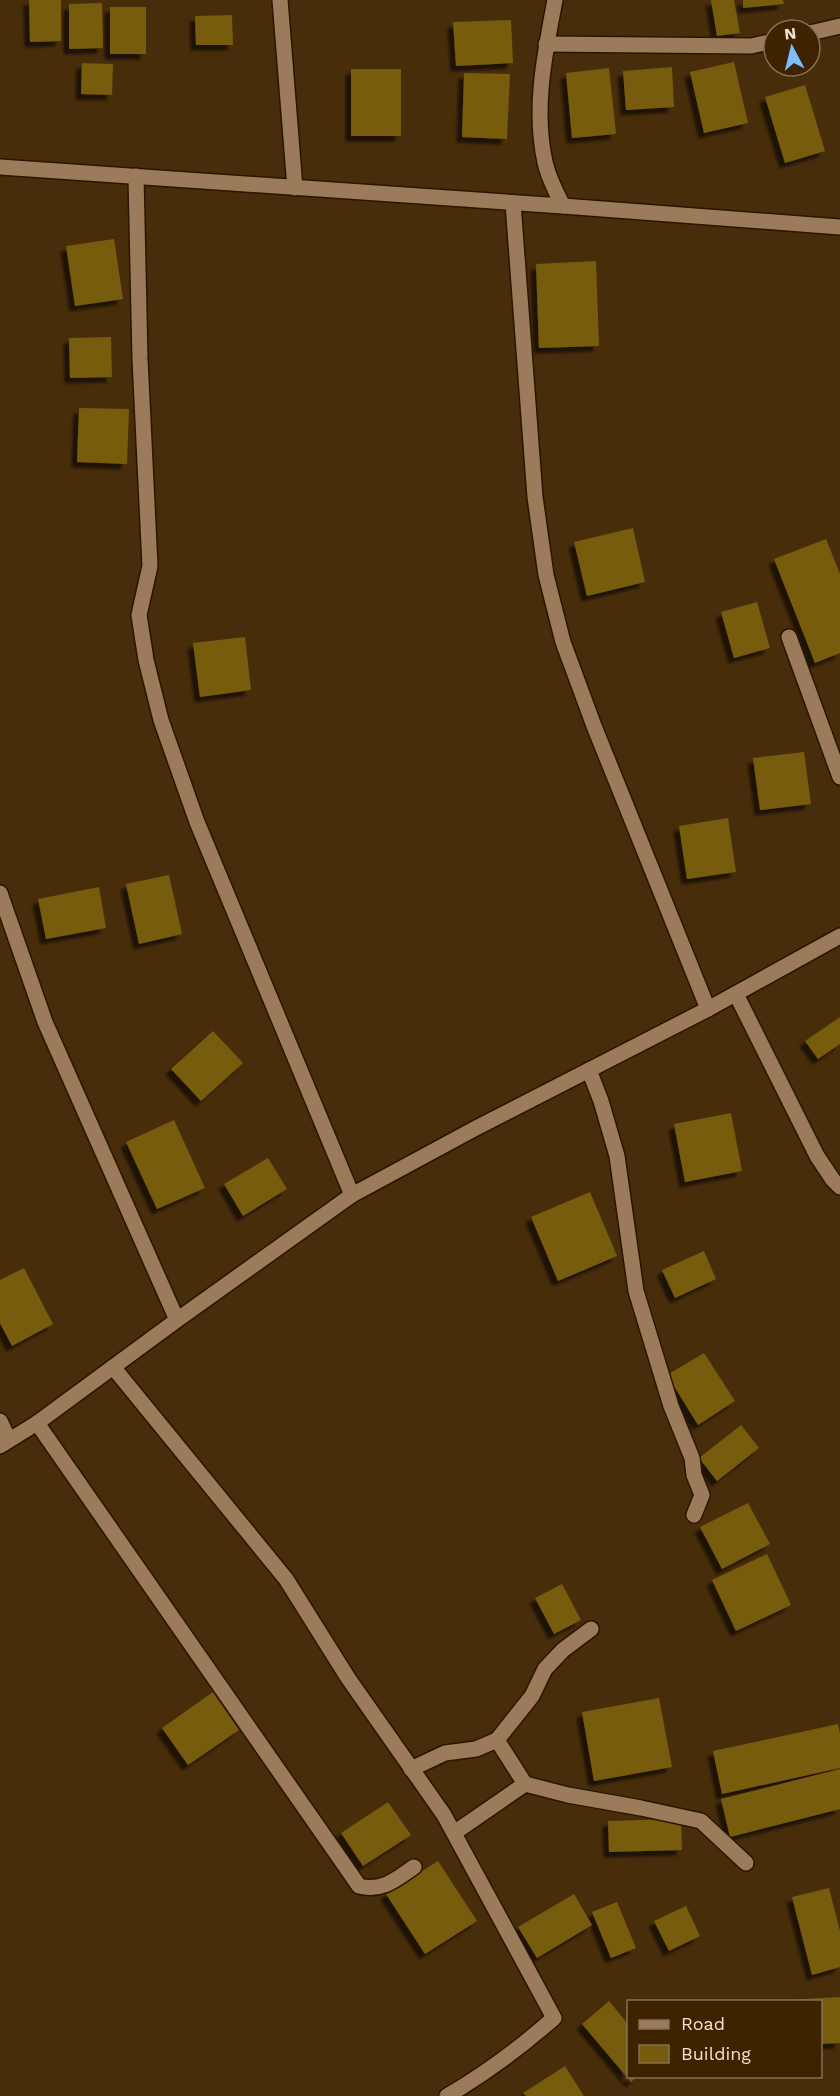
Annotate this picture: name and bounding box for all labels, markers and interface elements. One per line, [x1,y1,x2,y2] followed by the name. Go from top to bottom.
[762,18,822,78] north arrow
[783,23,797,44] text: N
[627,2000,822,2078] legend
[681,2013,725,2034] text: Road
[681,2043,751,2064] text: Building

